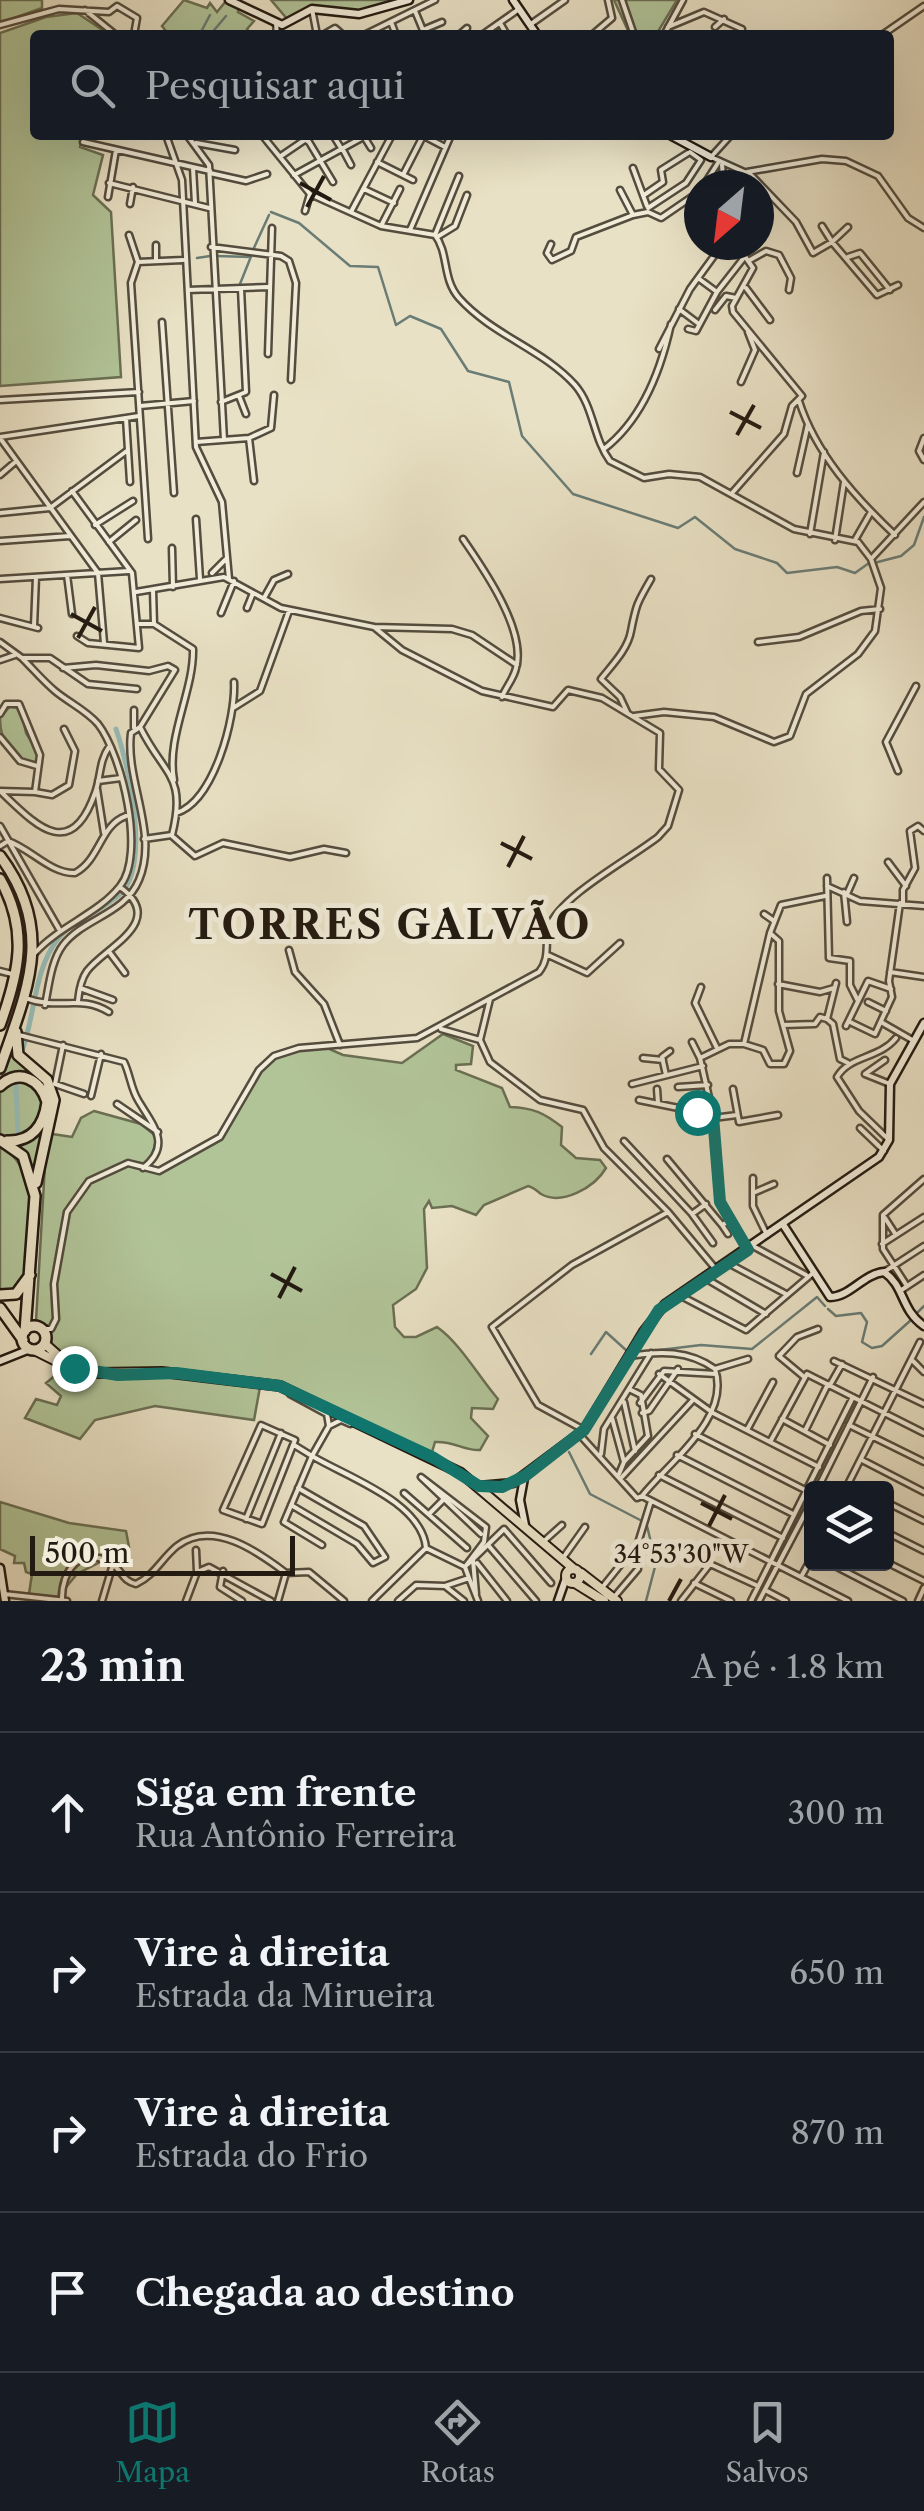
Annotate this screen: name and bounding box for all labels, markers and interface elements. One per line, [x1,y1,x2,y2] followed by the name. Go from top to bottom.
[30,30,894,140] search box
[65,58,120,113] icon: search
[145,62,405,109] text: Pesquisar aqui
[684,170,774,260] north arrow
[188,899,592,949] district label: TORRES GALVÃO
[675,1090,721,1136] route start
[52,1346,98,1392] route end
[804,1481,894,1571] map controls
[804,1481,894,1571] button: layers
[30,1531,295,1576] scale bar
[45,1536,129,1570] text: 500 m
[613,1539,749,1570] text: 34°53'30"W
[40,1640,185,1692] text: 23 min
[692,1647,884,1686] text: A pé · 1.8 km
[135,1769,416,1816] text: Siga em frente
[40,1785,95,1840] icon: ahead
[787,1793,884,1832] text: 300 m
[135,1816,456,1855] text: Rua Antônio Ferreira
[135,1929,390,1976] text: Vire à direita
[40,1945,95,2000] icon: right
[789,1953,884,1992] text: 650 m
[135,1976,434,2015] text: Estrada da Mirueira
[135,2089,390,2136] text: Vire à direita
[40,2105,95,2160] icon: right
[791,2113,884,2152] text: 870 m
[135,2136,368,2175] text: Estrada do Frio
[40,2265,95,2320] icon: arrive
[135,2269,515,2316] text: Chegada ao destino
[115,2395,190,2489] tab: Mapa
[421,2395,495,2489] tab: Rotas
[726,2395,809,2489] tab: Salvos

